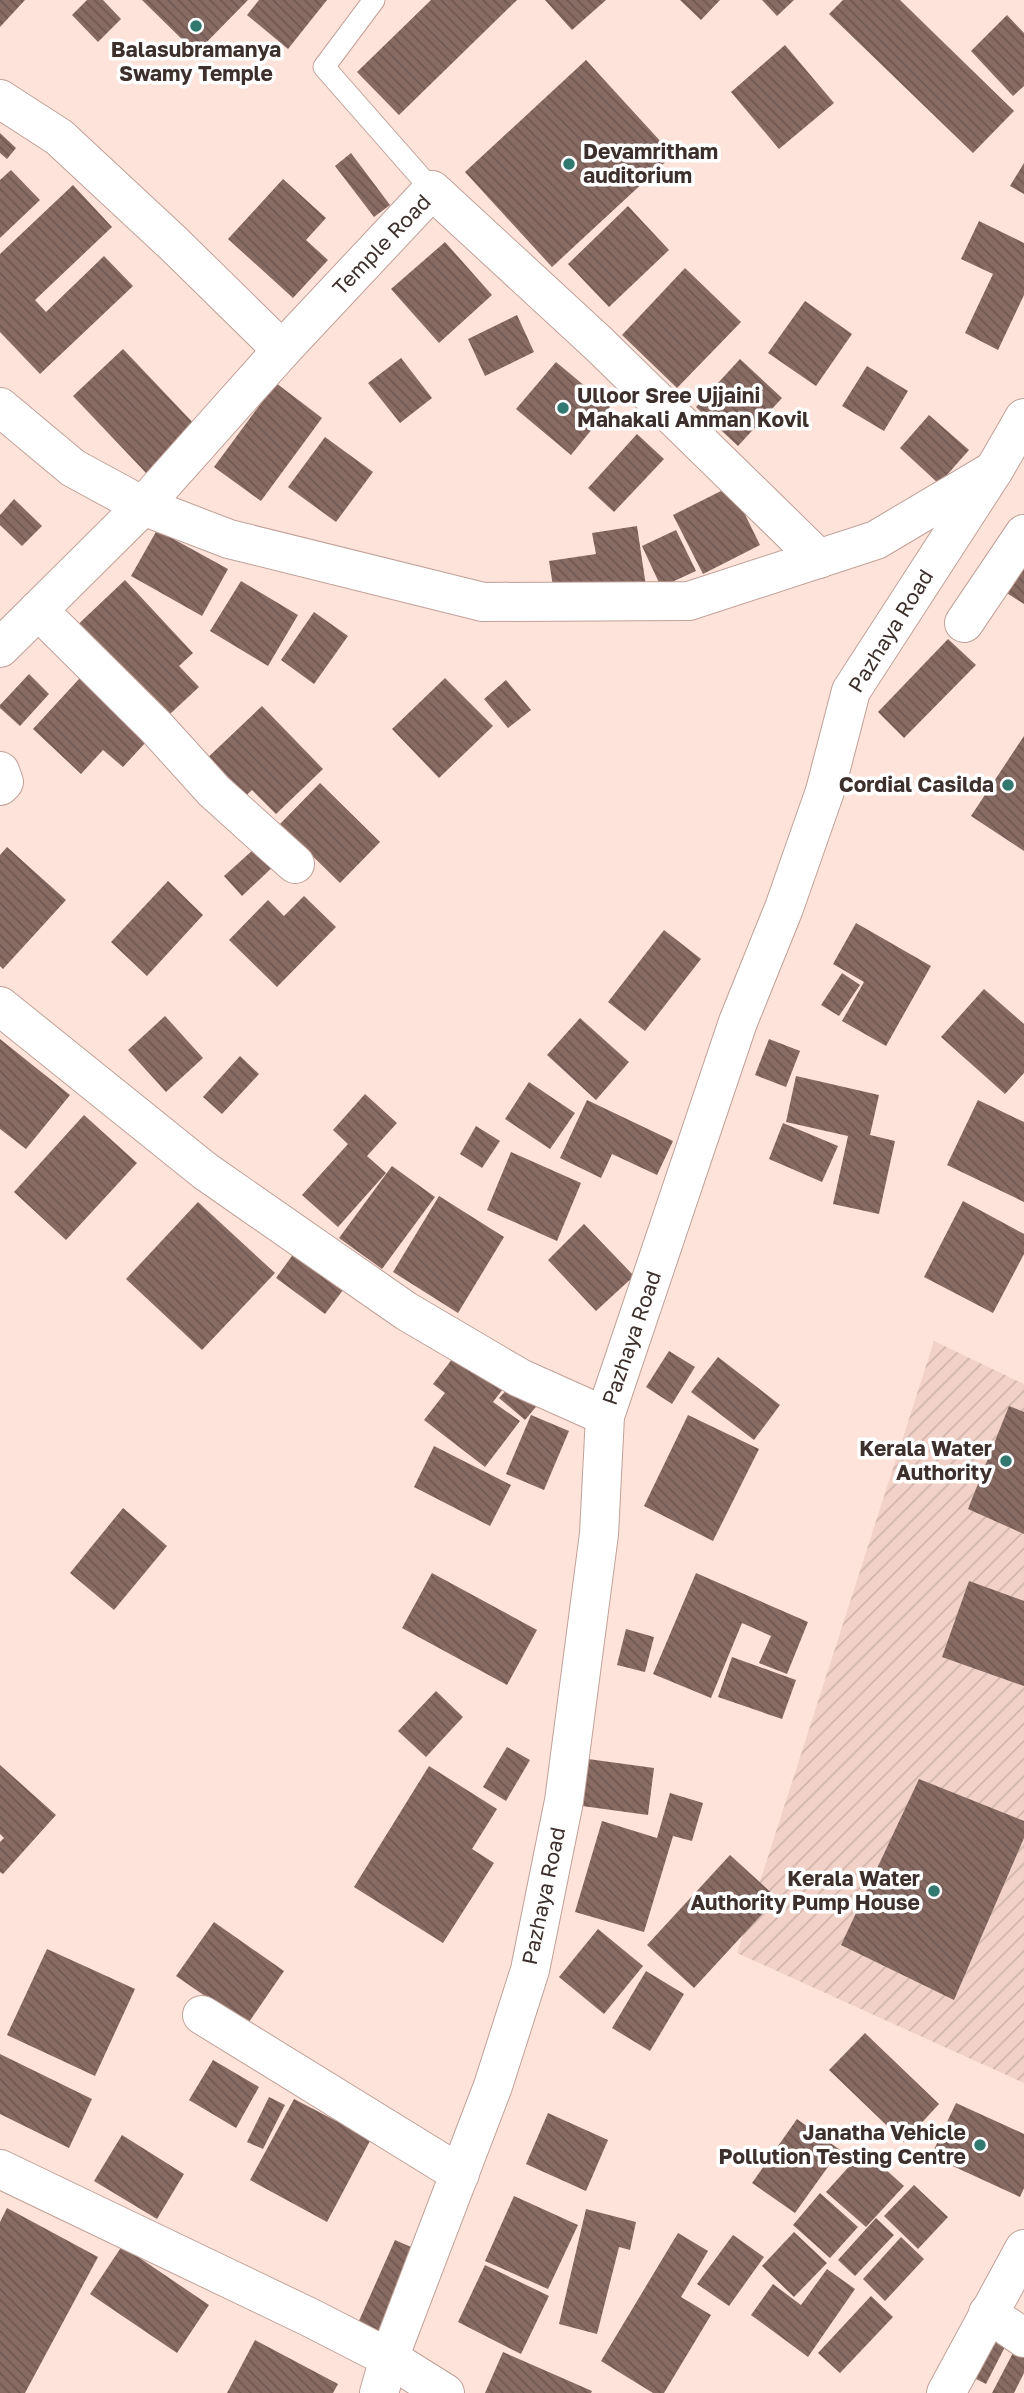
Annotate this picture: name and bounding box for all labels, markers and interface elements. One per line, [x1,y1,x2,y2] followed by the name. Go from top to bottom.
[188,18,204,34] marker: Balasubramanya Swamy Temple
[111,36,281,86] place label: Balasubramanya Swamy Temple
[583,138,718,188] place label: Devamritham auditorium
[561,156,577,172] marker: Devamritham auditorium
[327,188,436,300] street label: Temple Road
[577,382,809,432] place label: Ulloor Sree Ujjaini Mahakali Amman Kovil
[555,400,571,416] marker: Ulloor Sree Ujjaini Mahakali Amman Kovil
[842,564,938,697] street label: Pazhaya Road
[839,771,994,797] place label: Cordial Casilda
[1000,777,1016,793] marker: Cordial Casilda
[596,1267,666,1408] street label: Pazhaya Road
[859,1435,992,1485] place label: Kerala Water Authority
[998,1453,1014,1469] marker: Kerala Water Authority
[516,1825,570,1967] street label: Pazhaya Road
[690,1865,920,1915] place label: Kerala Water Authority Pump House
[926,1883,942,1899] marker: Kerala Water Authority Pump House
[719,2119,966,2169] place label: Janatha Vehicle Pollution Testing Centre
[972,2137,988,2153] marker: Janatha Vehicle Pollution Testing Centre

